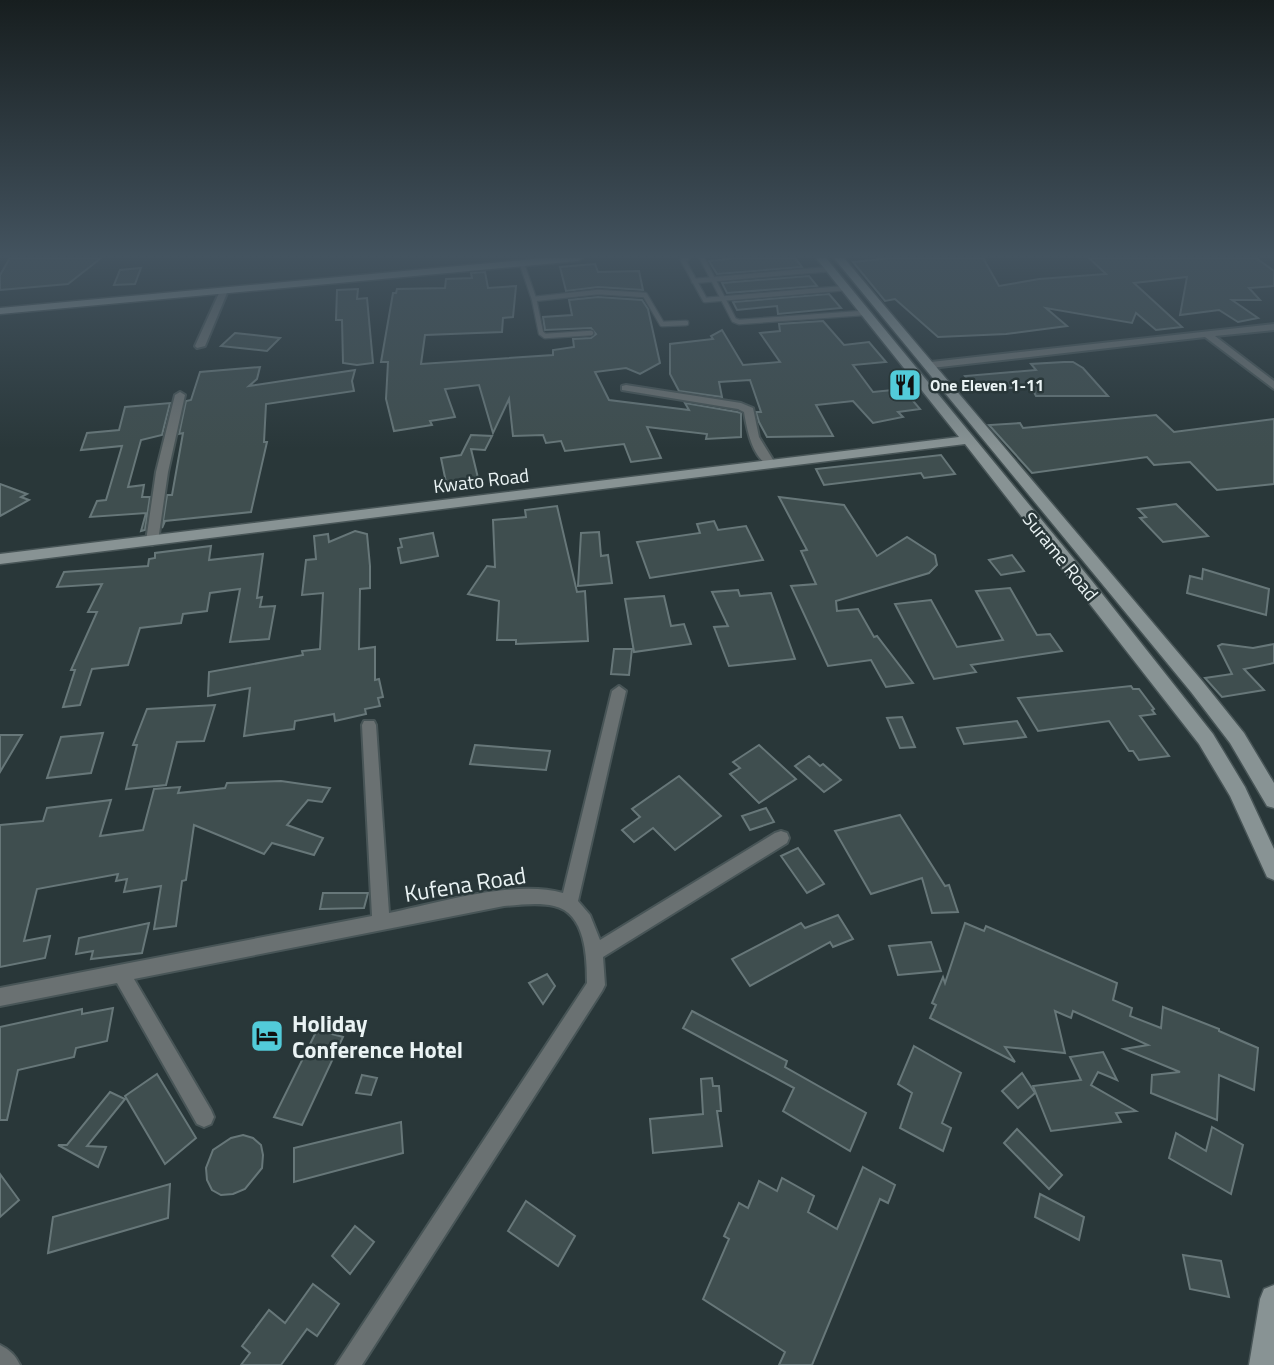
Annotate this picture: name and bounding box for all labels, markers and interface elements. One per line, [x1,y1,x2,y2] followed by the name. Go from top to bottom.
[886,366,924,404] restaurant icon: One Eleven 1-11
[930,373,1044,397] place label: One Eleven 1-11
[431,460,531,500] street label: Kwato Road
[1016,505,1106,607] street label: Surame Road
[402,857,528,911] street label: Kufena Road
[292,1006,463,1067] place label: Holiday Conference Hotel
[248,1017,286,1055] hotel icon: Holiday Conference Hotel

